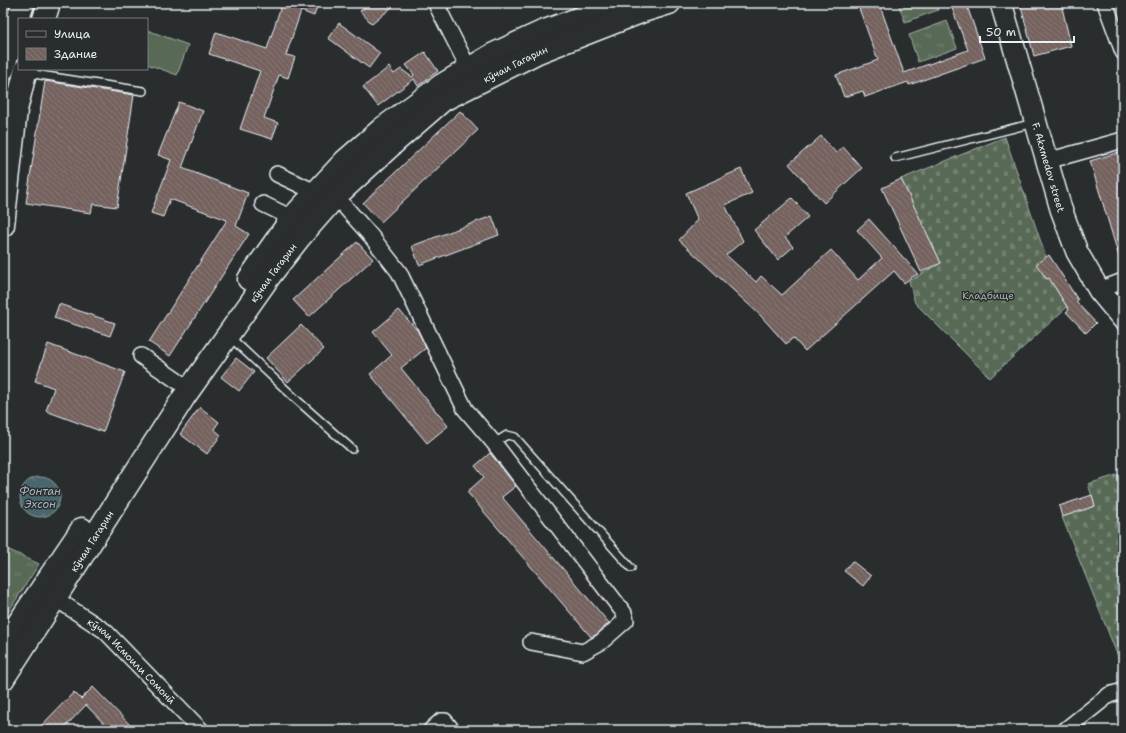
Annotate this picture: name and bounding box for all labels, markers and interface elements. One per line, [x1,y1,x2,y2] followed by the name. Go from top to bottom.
[18,18,148,70] legend
[980,18,1074,44] scale bar
[986,24,1016,40] text: 50 m
[54,26,91,42] text: Улица
[481,42,550,85] street label: кӯчаи Гагарин
[54,46,98,62] text: Здание
[1030,121,1068,214] street label: F. Akxmedov street
[247,240,299,305] street label: кӯчаи Гагарин
[962,289,1014,302] park label: Кладбище
[19,484,61,512] water label: Фонтан Эхсон
[67,508,116,574] street label: кӯчаи Гагарин
[85,615,179,707] street label: кӯчаи Исмоили Сомонӣ

